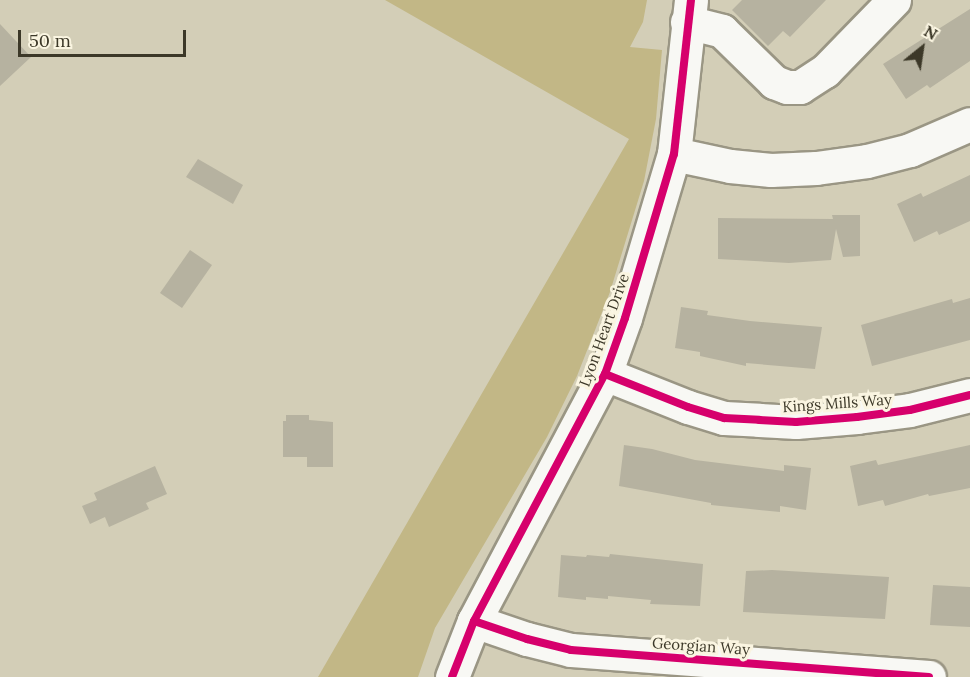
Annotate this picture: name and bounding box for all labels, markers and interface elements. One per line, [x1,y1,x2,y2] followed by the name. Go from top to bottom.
[21,18,189,56] scale bar
[892,18,952,78] north arrow
[921,21,941,44] text: N
[29,29,71,52] text: 50 m
[575,271,633,389] street label: Lyon Heart Drive
[782,390,892,416] street label: Kings Mills Way
[651,634,751,658] street label: Georgian Way

